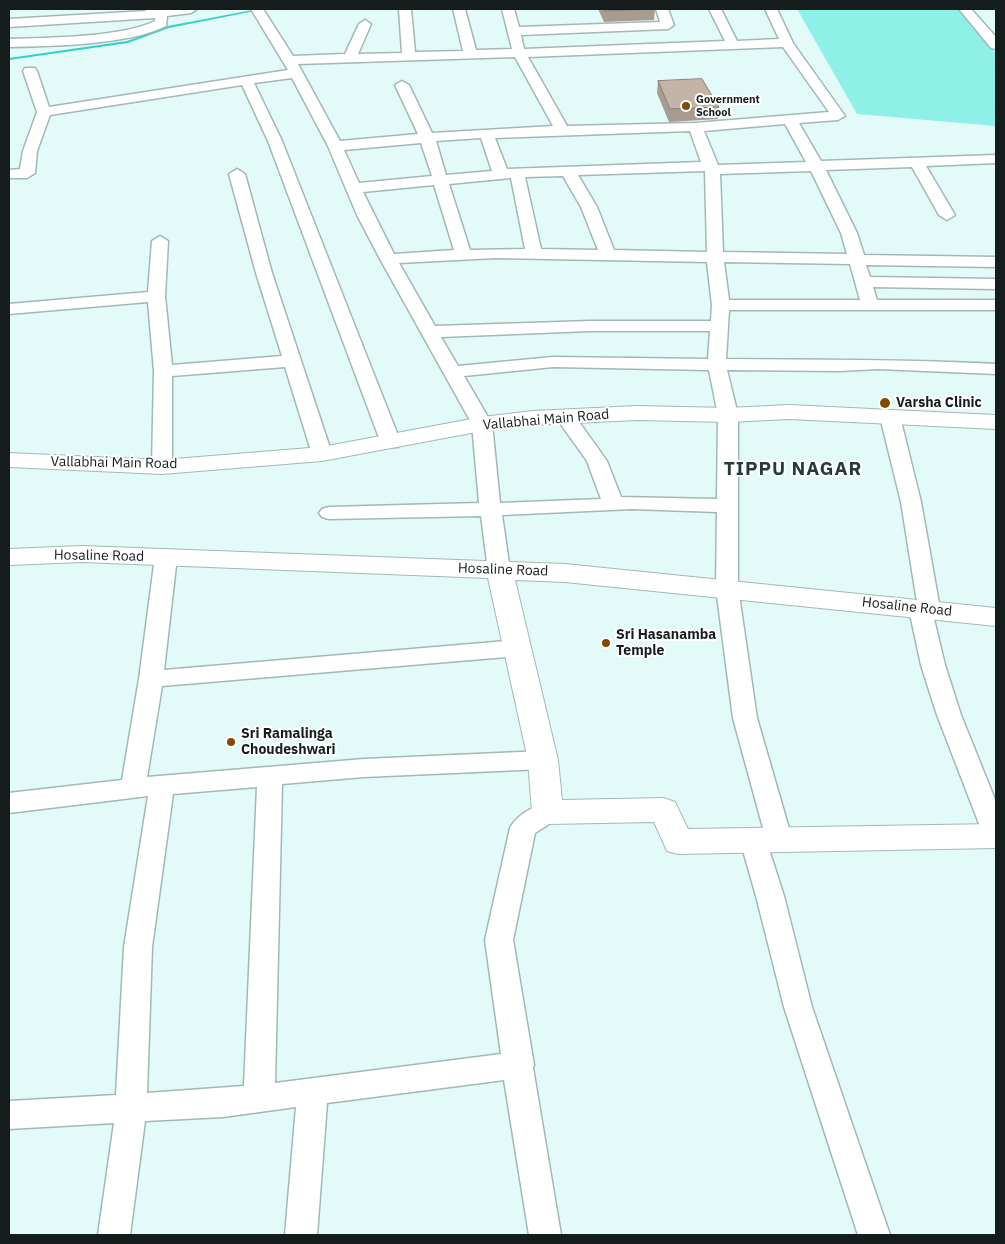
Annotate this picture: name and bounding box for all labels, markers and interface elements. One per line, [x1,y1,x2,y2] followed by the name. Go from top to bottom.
[696,93,760,119] place label: Government School
[680,100,692,112] marker: Government School
[896,395,982,411] place label: Varsha Clinic
[878,396,892,410] marker: Varsha Clinic
[482,406,610,434] street label: Vallabhai Main Road
[50,453,178,473] street label: Vallabhai Main Road
[722,459,864,481] district label: TIPPU NAGAR
[54,547,144,565] street label: Hosaline Road
[458,560,548,580] street label: Hosaline Road
[861,594,953,620] street label: Hosaline Road
[616,627,716,660] place label: Sri Hasanamba Temple
[600,637,612,649] marker: Sri Hasanamba Temple
[241,726,336,759] place label: Sri Ramalinga Choudeshwari
[225,736,237,748] marker: Sri Ramalinga Choudeshwari

